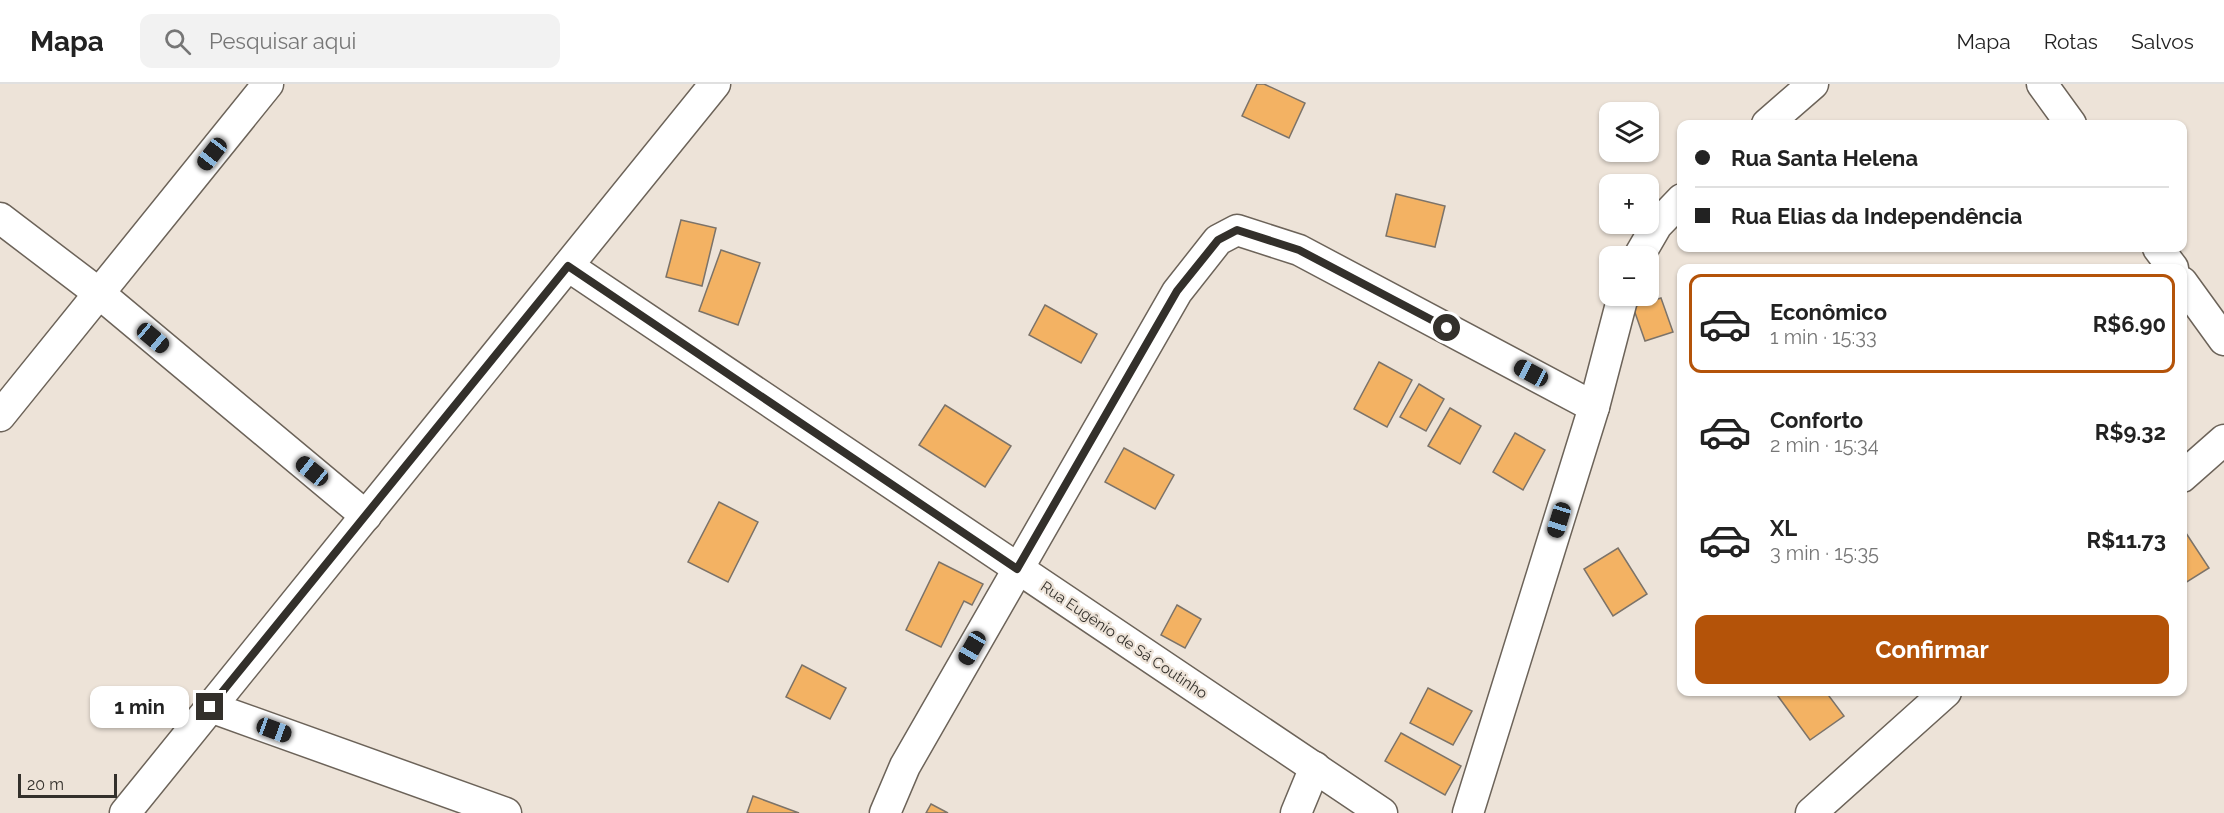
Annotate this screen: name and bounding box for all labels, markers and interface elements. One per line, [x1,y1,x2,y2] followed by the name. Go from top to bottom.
[140,14,560,68] search box
[30,25,104,58] text: Mapa
[161,25,194,58] icon: search
[209,28,356,54] text: Pesquisar aqui
[1957,29,2011,54] text: Mapa
[2044,29,2098,54] text: Rotas
[2131,29,2194,54] text: Salvos
[1599,102,1659,306] map controls
[1599,102,1659,162] button: layers
[194,134,230,174] car
[1731,145,1918,171] text: Rua Santa Helena
[1599,174,1659,234] button: +
[1731,203,2022,229] text: Rua Elias da Independência
[1599,246,1659,306] button: −
[1698,297,1752,351] icon: car
[1770,299,1887,325] text: Econômico
[2093,311,2166,337] text: R$6.90
[1433,314,1460,341] route start
[133,320,173,356] car
[1770,325,1877,349] text: 1 min · 15:33
[1511,357,1551,389] car
[1698,405,1752,459] icon: car
[1770,407,1863,433] text: Conforto
[2095,419,2166,445] text: R$9.32
[1770,433,1879,457] text: 2 min · 15:34
[292,453,332,489] car
[1545,500,1573,540] car
[1698,513,1752,567] icon: car
[1770,515,1797,541] text: XL
[2087,527,2166,553] text: R$11.73
[1770,541,1879,565] text: 3 min · 15:35
[1037,577,1211,703] street label: Rua Eugênio de Sá Coutinho
[1695,615,2169,684] button: Confirmar
[955,628,989,668] car
[90,686,189,728] callout: 1 min
[196,693,223,720] route end
[114,695,165,719] text: 1 min
[254,715,294,745] car
[18,771,117,798] scale bar
[27,775,64,794] text: 20 m

